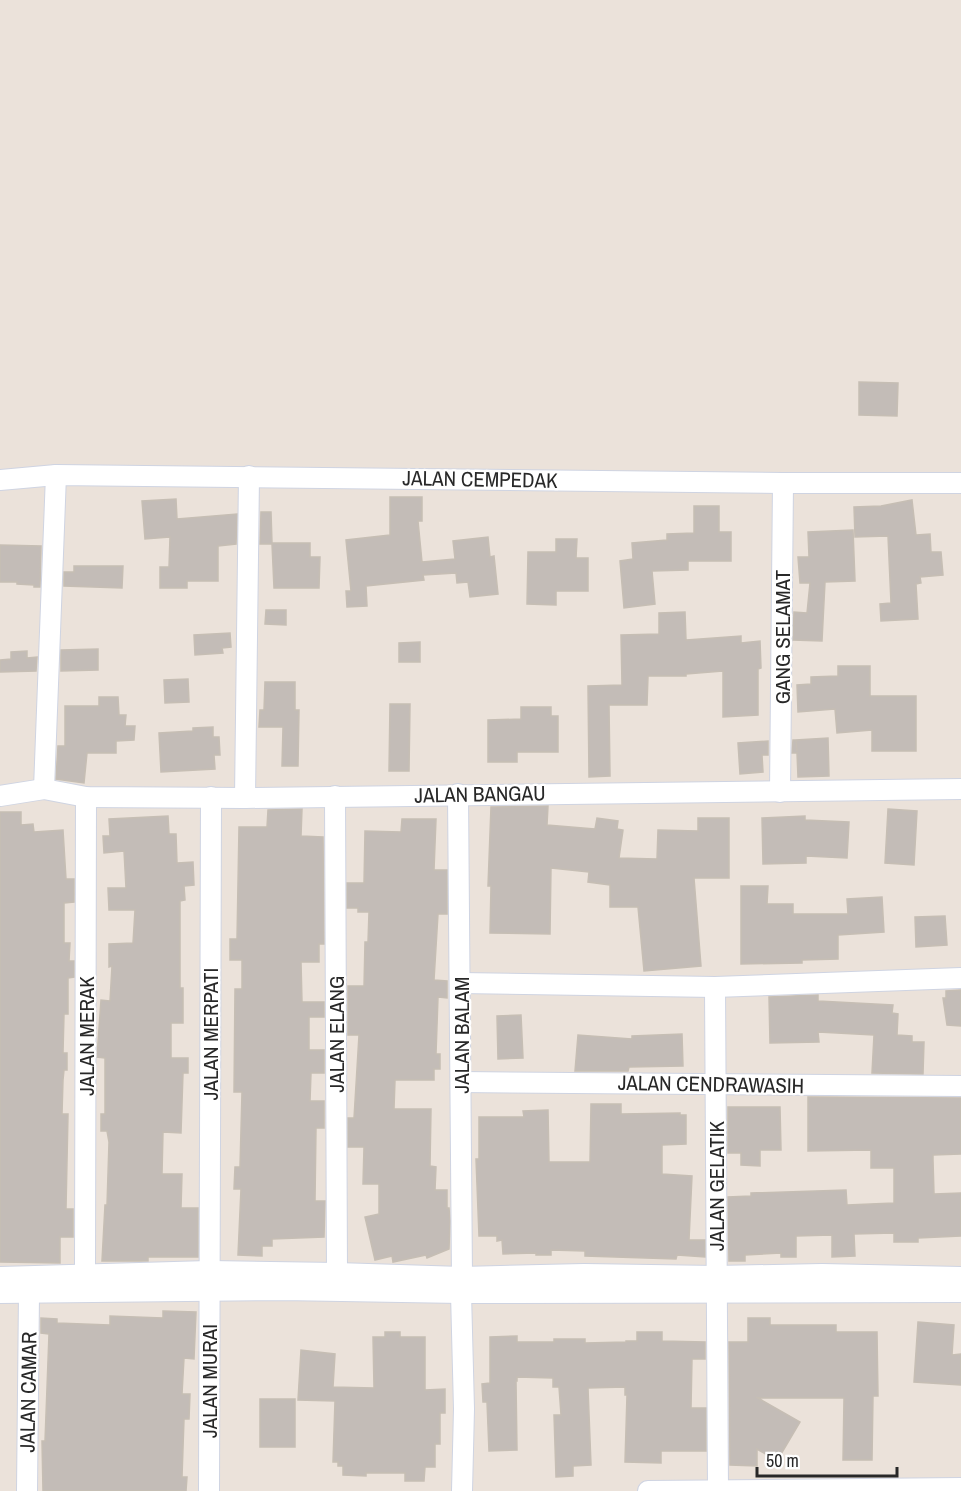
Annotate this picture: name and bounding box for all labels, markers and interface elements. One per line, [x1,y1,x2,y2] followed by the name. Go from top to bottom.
[402,463,558,495] street label: JALAN CEMPEDAK
[768,569,797,704] street label: GANG SELAMAT
[414,778,546,810] street label: JALAN BANGAU
[196,968,225,1100] street label: JALAN MERPATI
[72,976,101,1096] street label: JALAN MERAK
[322,976,351,1092] street label: JALAN ELANG
[447,977,476,1093] street label: JALAN BALAM
[618,1068,804,1100] street label: JALAN CENDRAWASIH
[702,1121,731,1251] street label: JALAN GELATIK
[195,1324,224,1438] street label: JALAN MURAI
[12,1331,44,1453] street label: JALAN CAMAR
[757,1440,896,1478] scale bar
[766,1448,799,1473] text: 50 m

